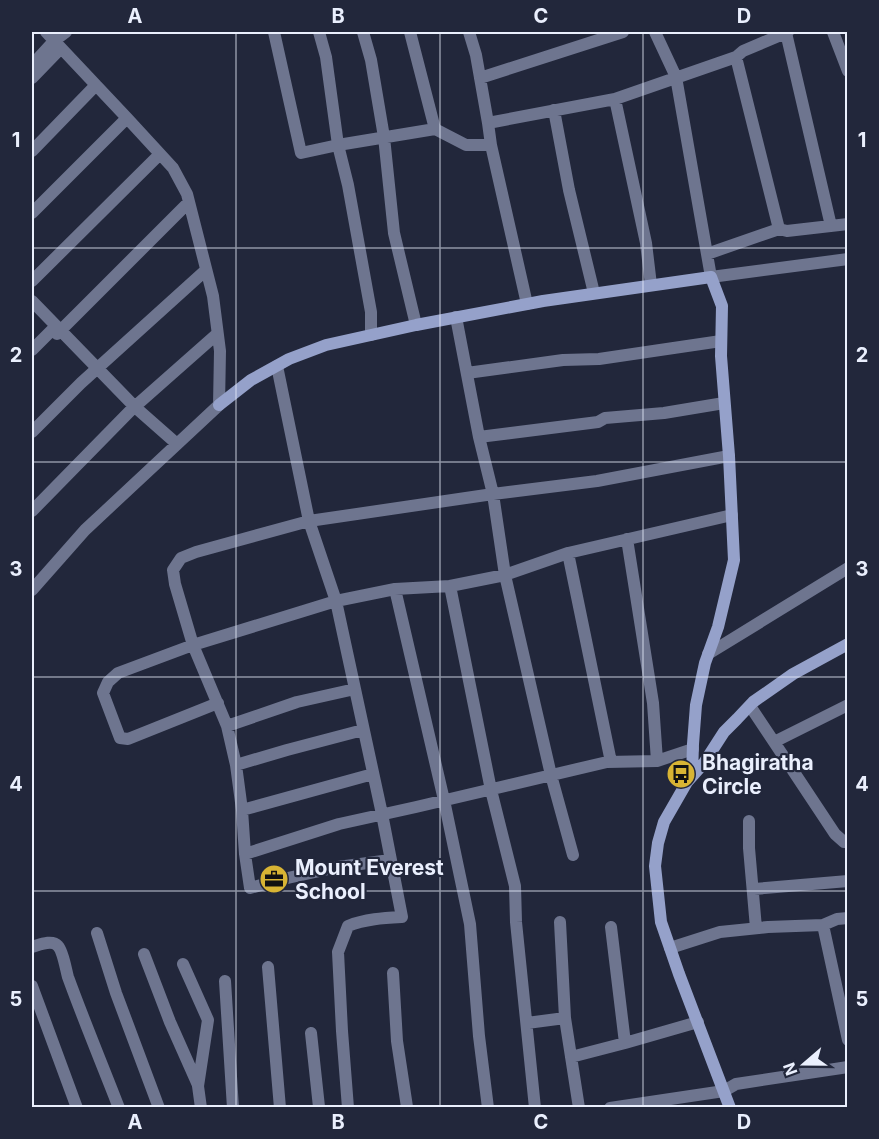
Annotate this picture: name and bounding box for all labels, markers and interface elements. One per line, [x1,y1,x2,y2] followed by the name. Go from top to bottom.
[128,4,143,28] text: A
[331,4,345,28] text: B
[534,4,548,28] text: C
[737,4,751,28] text: D
[12,128,20,152] text: 1
[858,128,866,152] text: 1
[10,343,22,367] text: 2
[856,343,868,367] text: 2
[10,557,22,581] text: 3
[856,557,868,581] text: 3
[702,750,814,799] place label: Bhagiratha Circle
[665,758,697,790] bus stop icon: Bhagiratha Circle
[9,772,23,796] text: 4
[855,772,869,796] text: 4
[295,855,444,904] place label: Mount Everest School
[258,863,290,895] office icon: Mount Everest School
[10,987,22,1011] text: 5
[856,987,868,1011] text: 5
[774,1034,834,1094] north arrow
[778,1060,801,1078] text: N
[128,1110,143,1134] text: A
[331,1110,345,1134] text: B
[534,1110,548,1134] text: C
[737,1110,751,1134] text: D

